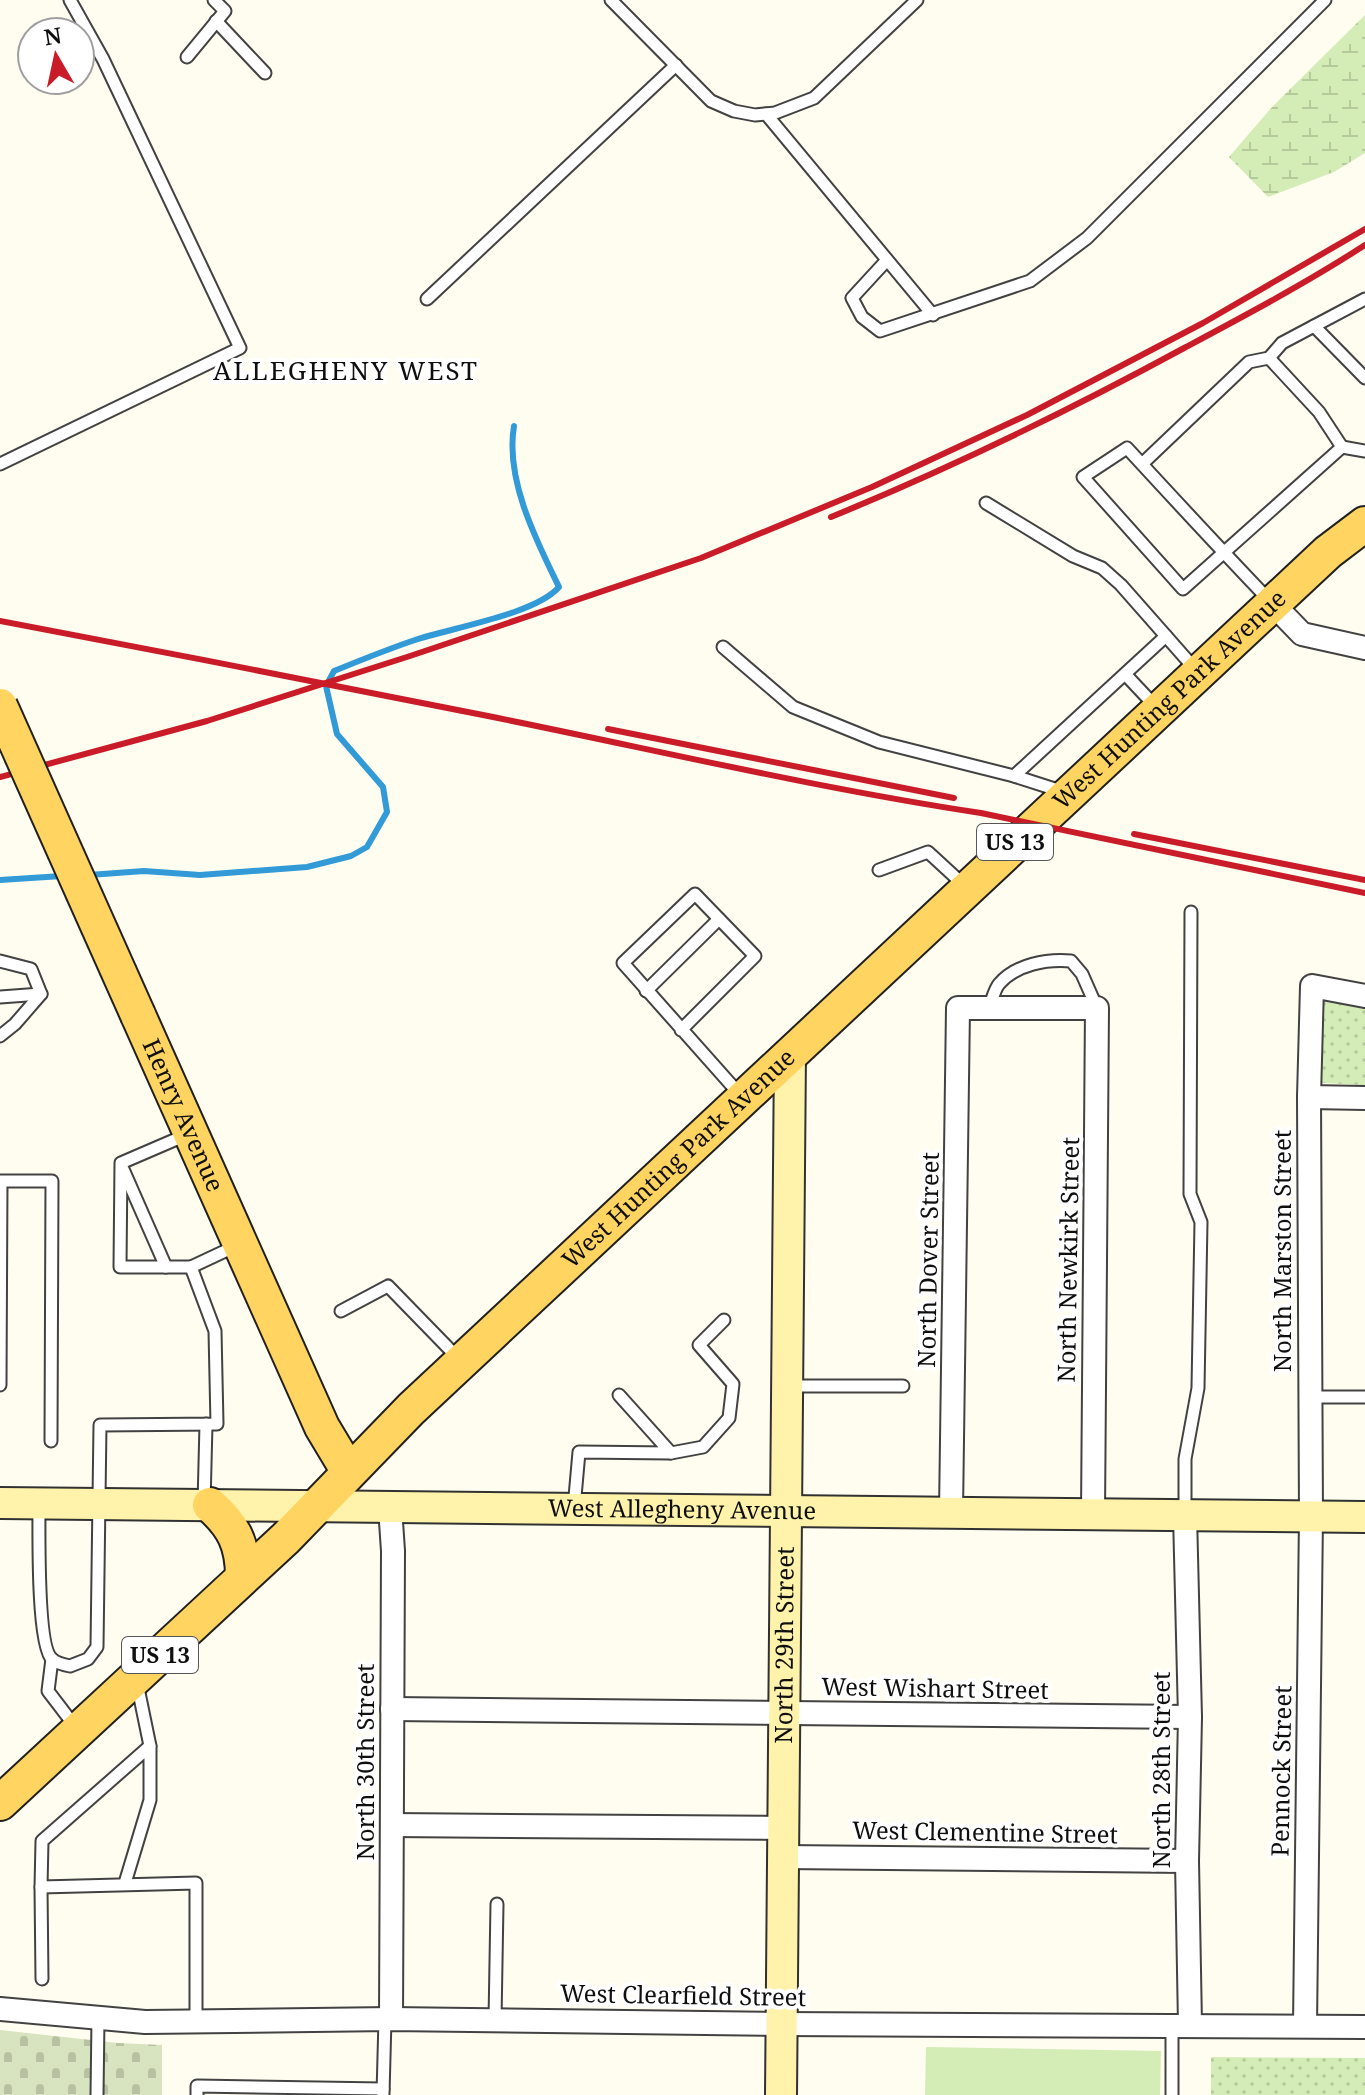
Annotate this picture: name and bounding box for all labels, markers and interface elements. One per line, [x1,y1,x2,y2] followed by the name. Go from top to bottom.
[16,16,96,96] north arrow
[42,19,64,51] text: N
[213,352,479,388] district label: ALLEGHENY WEST
[1045,582,1293,816] street label: West Hunting Park Avenue
[977,824,1053,860] road number: US 13
[136,1033,233,1197] street label: Henry Avenue
[554,1040,802,1275] street label: West Hunting Park Avenue
[1265,1130,1298,1372] street label: North Marston Street
[1049,1137,1086,1383] street label: North Newkirk Street
[909,1152,946,1368] street label: North Dover Street
[548,1491,816,1526] street label: West Allegheny Avenue
[766,1546,801,1744] street label: North 29th Street
[122,1637,198,1673] road number: US 13
[348,1663,381,1861] street label: North 30th Street
[821,1669,1049,1706] street label: West Wishart Street
[1144,1671,1177,1869] street label: North 28th Street
[1263,1685,1298,1857] street label: Pennock Street
[852,1813,1118,1850] street label: West Clementine Street
[560,1976,806,2013] street label: West Clearfield Street

